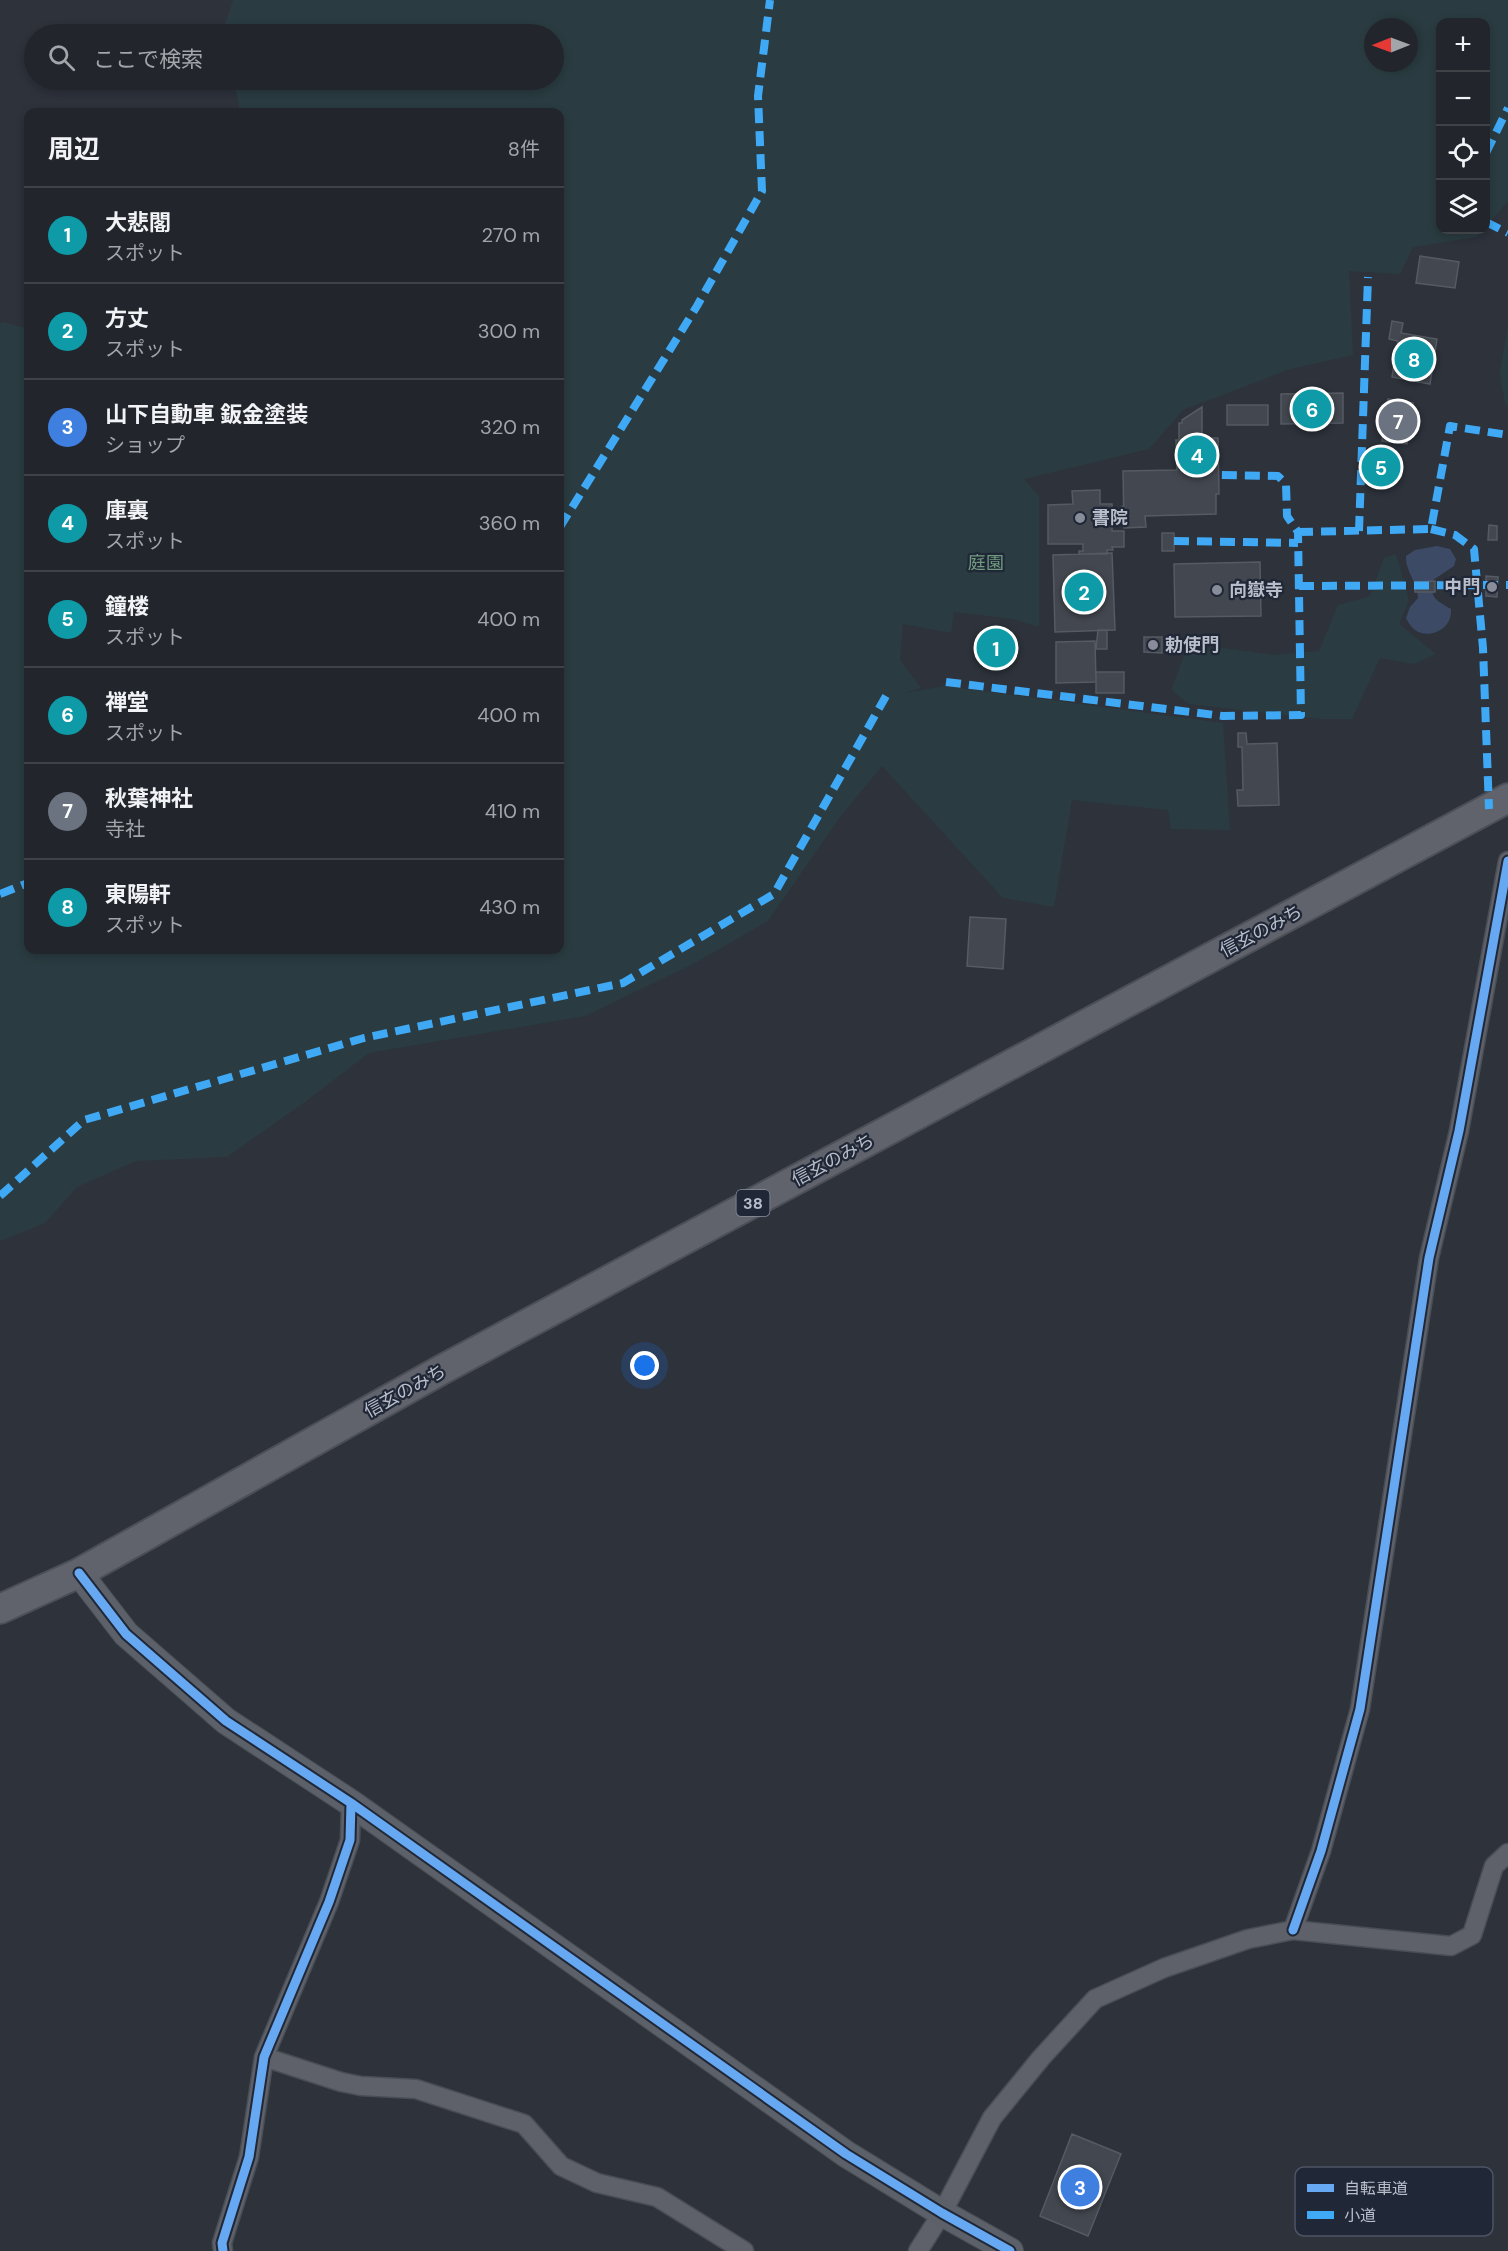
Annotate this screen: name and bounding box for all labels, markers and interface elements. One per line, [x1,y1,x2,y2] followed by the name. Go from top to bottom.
[1364,18,1418,72] north arrow
[1436,18,1490,234] map controls
[1436,18,1490,72] button: +
[24,24,564,90] search box
[45,41,78,74] icon: search
[93,45,203,74] text: ここで検索
[1436,72,1490,126] button: −
[1436,126,1490,180] button: locate
[48,132,100,166] text: 周辺
[508,136,540,162] text: 8件
[1436,180,1490,234] button: layers
[105,208,171,237] text: 大悲閣
[64,222,71,248] text: 1
[482,222,540,248] text: 270 m
[105,240,185,266] text: スポット
[105,304,149,333] text: 方丈
[62,318,73,344] text: 2
[478,318,540,344] text: 300 m
[105,336,185,362] text: スポット
[1394,336,1434,382] pin: 8
[1292,386,1332,432] pin: 6
[1378,398,1418,444] pin: 7
[105,400,308,429] text: 山下自動車 鈑金塗装
[61,414,74,440] text: 3
[480,414,540,440] text: 320 m
[105,432,185,458] text: ショップ
[1178,432,1216,478] pin: 4
[1362,444,1400,490] pin: 5
[105,496,149,525] text: 庫裏
[1092,506,1128,530] place label: 書院
[61,510,74,536] text: 4
[479,510,540,536] text: 360 m
[1073,511,1087,525] marker: 書院
[105,528,185,554] text: スポット
[968,551,1004,575] park label: 庭園
[1064,570,1104,614] pin: 2
[1444,575,1480,599] place label: 中門
[1229,578,1283,602] place label: 向嶽寺
[1485,580,1499,594] marker: 中門
[1210,583,1224,597] marker: 向嶽寺
[105,592,149,621] text: 鐘楼
[61,606,74,632] text: 5
[477,606,540,632] text: 400 m
[105,624,185,650] text: スポット
[976,626,1016,670] pin: 1
[1165,633,1219,657] place label: 勅使門
[1146,638,1160,652] marker: 勅使門
[105,688,149,717] text: 禅堂
[61,702,74,728] text: 6
[477,702,540,728] text: 400 m
[105,720,185,746] text: スポット
[105,784,193,813] text: 秋葉神社
[62,798,73,824] text: 7
[485,798,540,824] text: 410 m
[105,816,145,842] text: 寺社
[105,880,171,909] text: 東陽軒
[61,894,74,920] text: 8
[479,894,540,920] text: 430 m
[1216,899,1306,963] street label: 信玄のみち
[105,912,185,938] text: スポット
[788,1128,878,1192] street label: 信玄のみち
[736,1190,770,1216] road number: 38
[630,1351,659,1380] your location
[360,1359,450,1423] street label: 信玄のみち
[1060,2164,1100,2210] pin: 3
[1295,2167,1493,2236] legend
[1344,2178,1408,2199] text: 自転車道
[1344,2205,1376,2226] text: 小道

